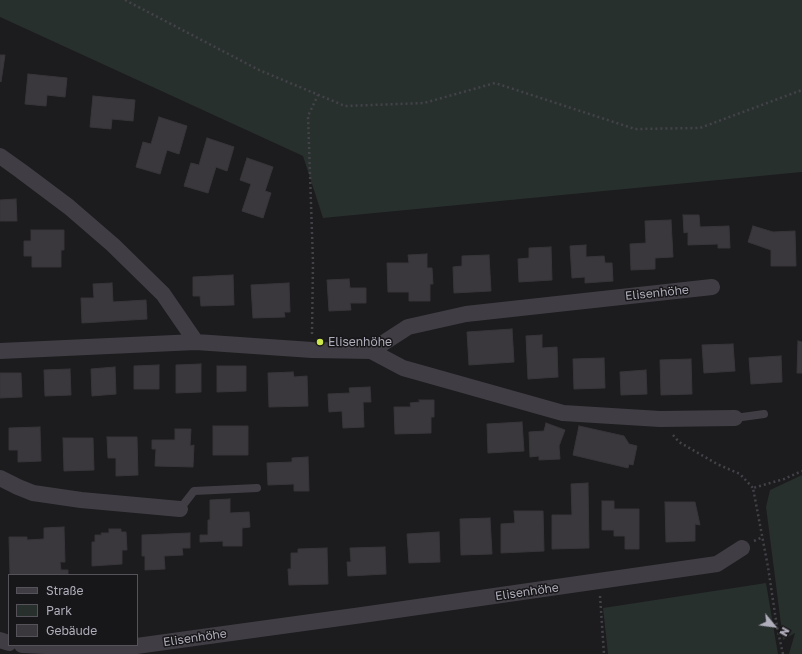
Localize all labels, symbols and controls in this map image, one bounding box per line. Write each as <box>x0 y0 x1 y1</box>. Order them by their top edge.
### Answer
street label: Elisenhöhe <box>624 282 690 304</box>
place label: Elisenhöhe <box>328 335 392 349</box>
marker: Elisenhöhe <box>315 337 325 347</box>
legend <box>8 574 138 646</box>
street label: Elisenhöhe <box>494 580 560 604</box>
text: Straße <box>46 583 84 598</box>
text: Park <box>46 603 72 618</box>
north arrow <box>754 606 794 646</box>
text: Gebäude <box>46 623 97 638</box>
text: N <box>777 625 793 639</box>
street label: Elisenhöhe <box>162 626 228 650</box>

